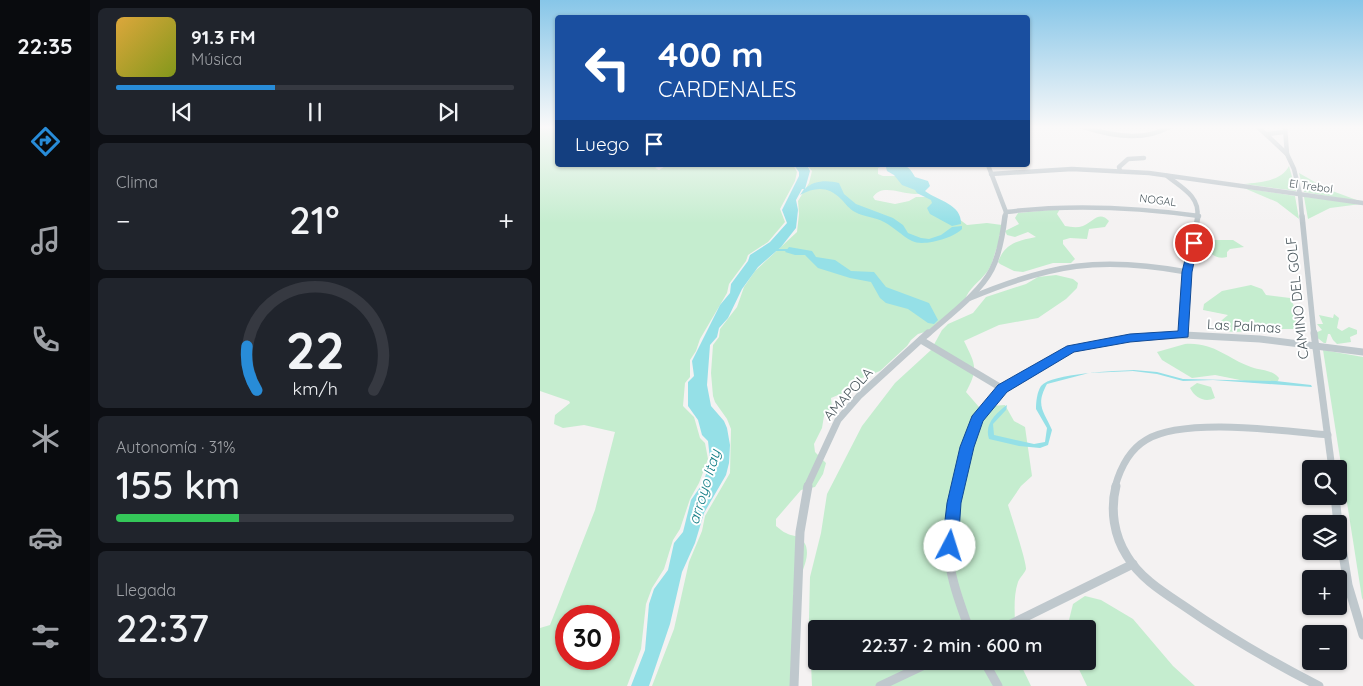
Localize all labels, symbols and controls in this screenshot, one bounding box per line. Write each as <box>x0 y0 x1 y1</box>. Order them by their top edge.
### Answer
text: 91.3 FM <box>191 25 256 49</box>
text: 22:35 <box>17 32 73 60</box>
text: 400 m <box>658 32 764 76</box>
icon: left <box>575 35 640 100</box>
text: Música <box>191 49 242 69</box>
text: CARDENALES <box>658 75 796 103</box>
icon: previous <box>168 98 196 126</box>
icon: pause <box>301 98 329 126</box>
icon: next <box>434 98 462 126</box>
icon: directions <box>28 124 63 159</box>
icon: arrive <box>640 130 668 158</box>
text: Luego <box>575 132 630 156</box>
text: Clima <box>116 172 158 192</box>
street label: El Trebol <box>1288 176 1334 196</box>
street label: NOGAL <box>1139 191 1177 209</box>
text: 21° <box>289 196 339 244</box>
text: − <box>116 203 131 238</box>
text: + <box>498 203 514 238</box>
pin <box>1173 222 1215 264</box>
icon: music <box>28 223 63 258</box>
icon: arrive <box>1180 229 1208 257</box>
street label: CAMINO DEL GOLF <box>1282 236 1312 360</box>
street label: Las Palmas <box>1207 315 1281 337</box>
text: 22 <box>285 317 345 382</box>
icon: phone <box>28 322 63 357</box>
street label: AMAPOLA <box>819 364 877 424</box>
text: km/h <box>292 377 338 399</box>
icon: climate <box>28 421 63 456</box>
text: Autonomía · 31% <box>116 437 236 457</box>
water label: arroyo Itay <box>684 446 725 527</box>
map controls <box>1302 460 1347 670</box>
button: search <box>1302 460 1347 505</box>
text: 155 km <box>116 461 240 509</box>
button: layers <box>1302 515 1347 560</box>
position arrow <box>923 519 975 571</box>
icon: car <box>28 520 63 555</box>
button: + <box>1302 570 1347 615</box>
text: Llegada <box>116 580 176 600</box>
text: 22:37 <box>116 604 209 652</box>
speed limit sign: 30 <box>555 605 620 670</box>
icon: filters <box>28 619 63 654</box>
button: − <box>1302 625 1347 670</box>
text: 22:37 · 2 min · 600 m <box>862 633 1042 657</box>

